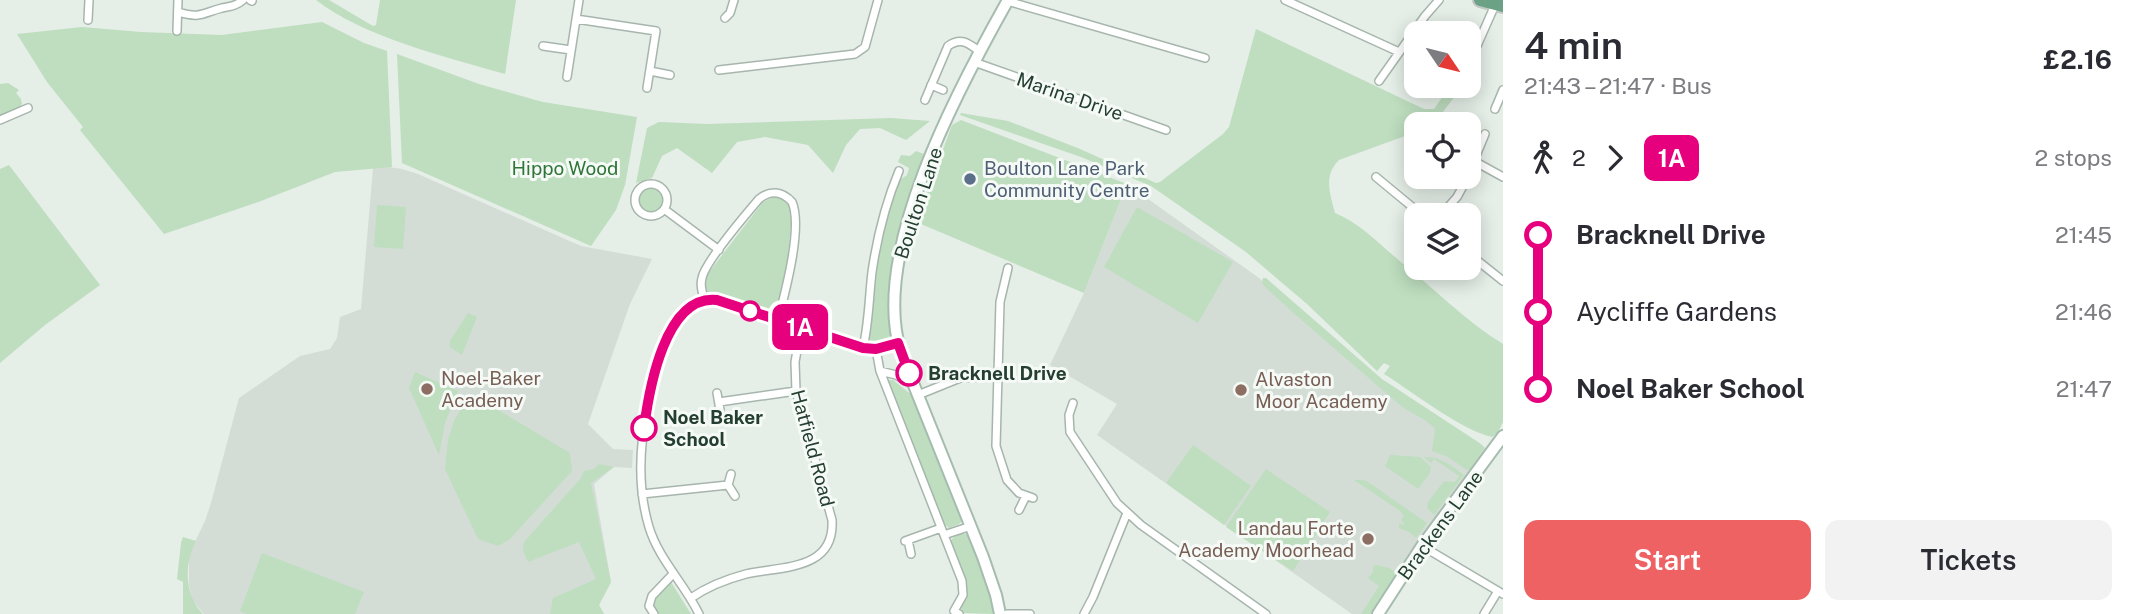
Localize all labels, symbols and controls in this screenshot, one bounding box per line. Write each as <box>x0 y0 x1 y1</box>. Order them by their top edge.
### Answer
north arrow <box>1404 21 1480 98</box>
map controls <box>1404 21 1481 280</box>
text: 4 min <box>1524 23 1623 68</box>
text: £2.16 <box>2043 44 2112 75</box>
street label: Marina Drive <box>1014 68 1126 124</box>
text: 21:43 – 21:47 · Bus <box>1524 72 1712 99</box>
button: locate <box>1404 112 1481 189</box>
icon: walk <box>1524 139 1562 177</box>
icon: forward <box>1596 139 1634 177</box>
street label: Boulton Lane <box>890 144 946 262</box>
text: 2 <box>1572 144 1586 171</box>
text: 1A <box>1658 144 1685 172</box>
text: 2 stops <box>2034 144 2112 171</box>
park label: Hippo Wood <box>512 157 618 179</box>
place label: Boulton Lane Park Community Centre <box>984 157 1149 201</box>
marker: Boulton Lane Park Community Centre <box>962 171 978 187</box>
button: layers <box>1404 203 1481 280</box>
text: Bracknell Drive <box>1576 219 1766 250</box>
text: 21:45 <box>2055 221 2112 248</box>
text: Aycliffe Gardens <box>1576 296 1777 327</box>
text: 21:46 <box>2055 298 2112 325</box>
unlabelled marker <box>740 301 760 321</box>
line badge: 1A <box>768 304 832 350</box>
text: 1A <box>786 313 814 341</box>
marker: Bracknell Drive <box>896 360 922 386</box>
place label: Bracknell Drive <box>928 362 1067 384</box>
place label: Noel-Baker Academy <box>441 367 541 411</box>
place label: Alvaston Moor Academy <box>1255 368 1388 412</box>
text: Noel Baker School <box>1576 373 1805 404</box>
text: 21:47 <box>2056 375 2112 402</box>
marker: Noel-Baker Academy <box>419 381 435 397</box>
marker: Alvaston Moor Academy <box>1233 382 1249 398</box>
street label: Hatfield Road <box>787 387 839 509</box>
place label: Noel Baker School <box>663 406 763 450</box>
marker: Noel Baker School <box>631 415 657 441</box>
street label: Brackens Lane <box>1393 466 1487 584</box>
place label: Landau Forte Academy Moorhead <box>1178 517 1354 561</box>
button: Start <box>1524 520 1811 600</box>
button: Tickets <box>1825 520 2112 600</box>
marker: Landau Forte Academy Moorhead <box>1360 531 1376 547</box>

